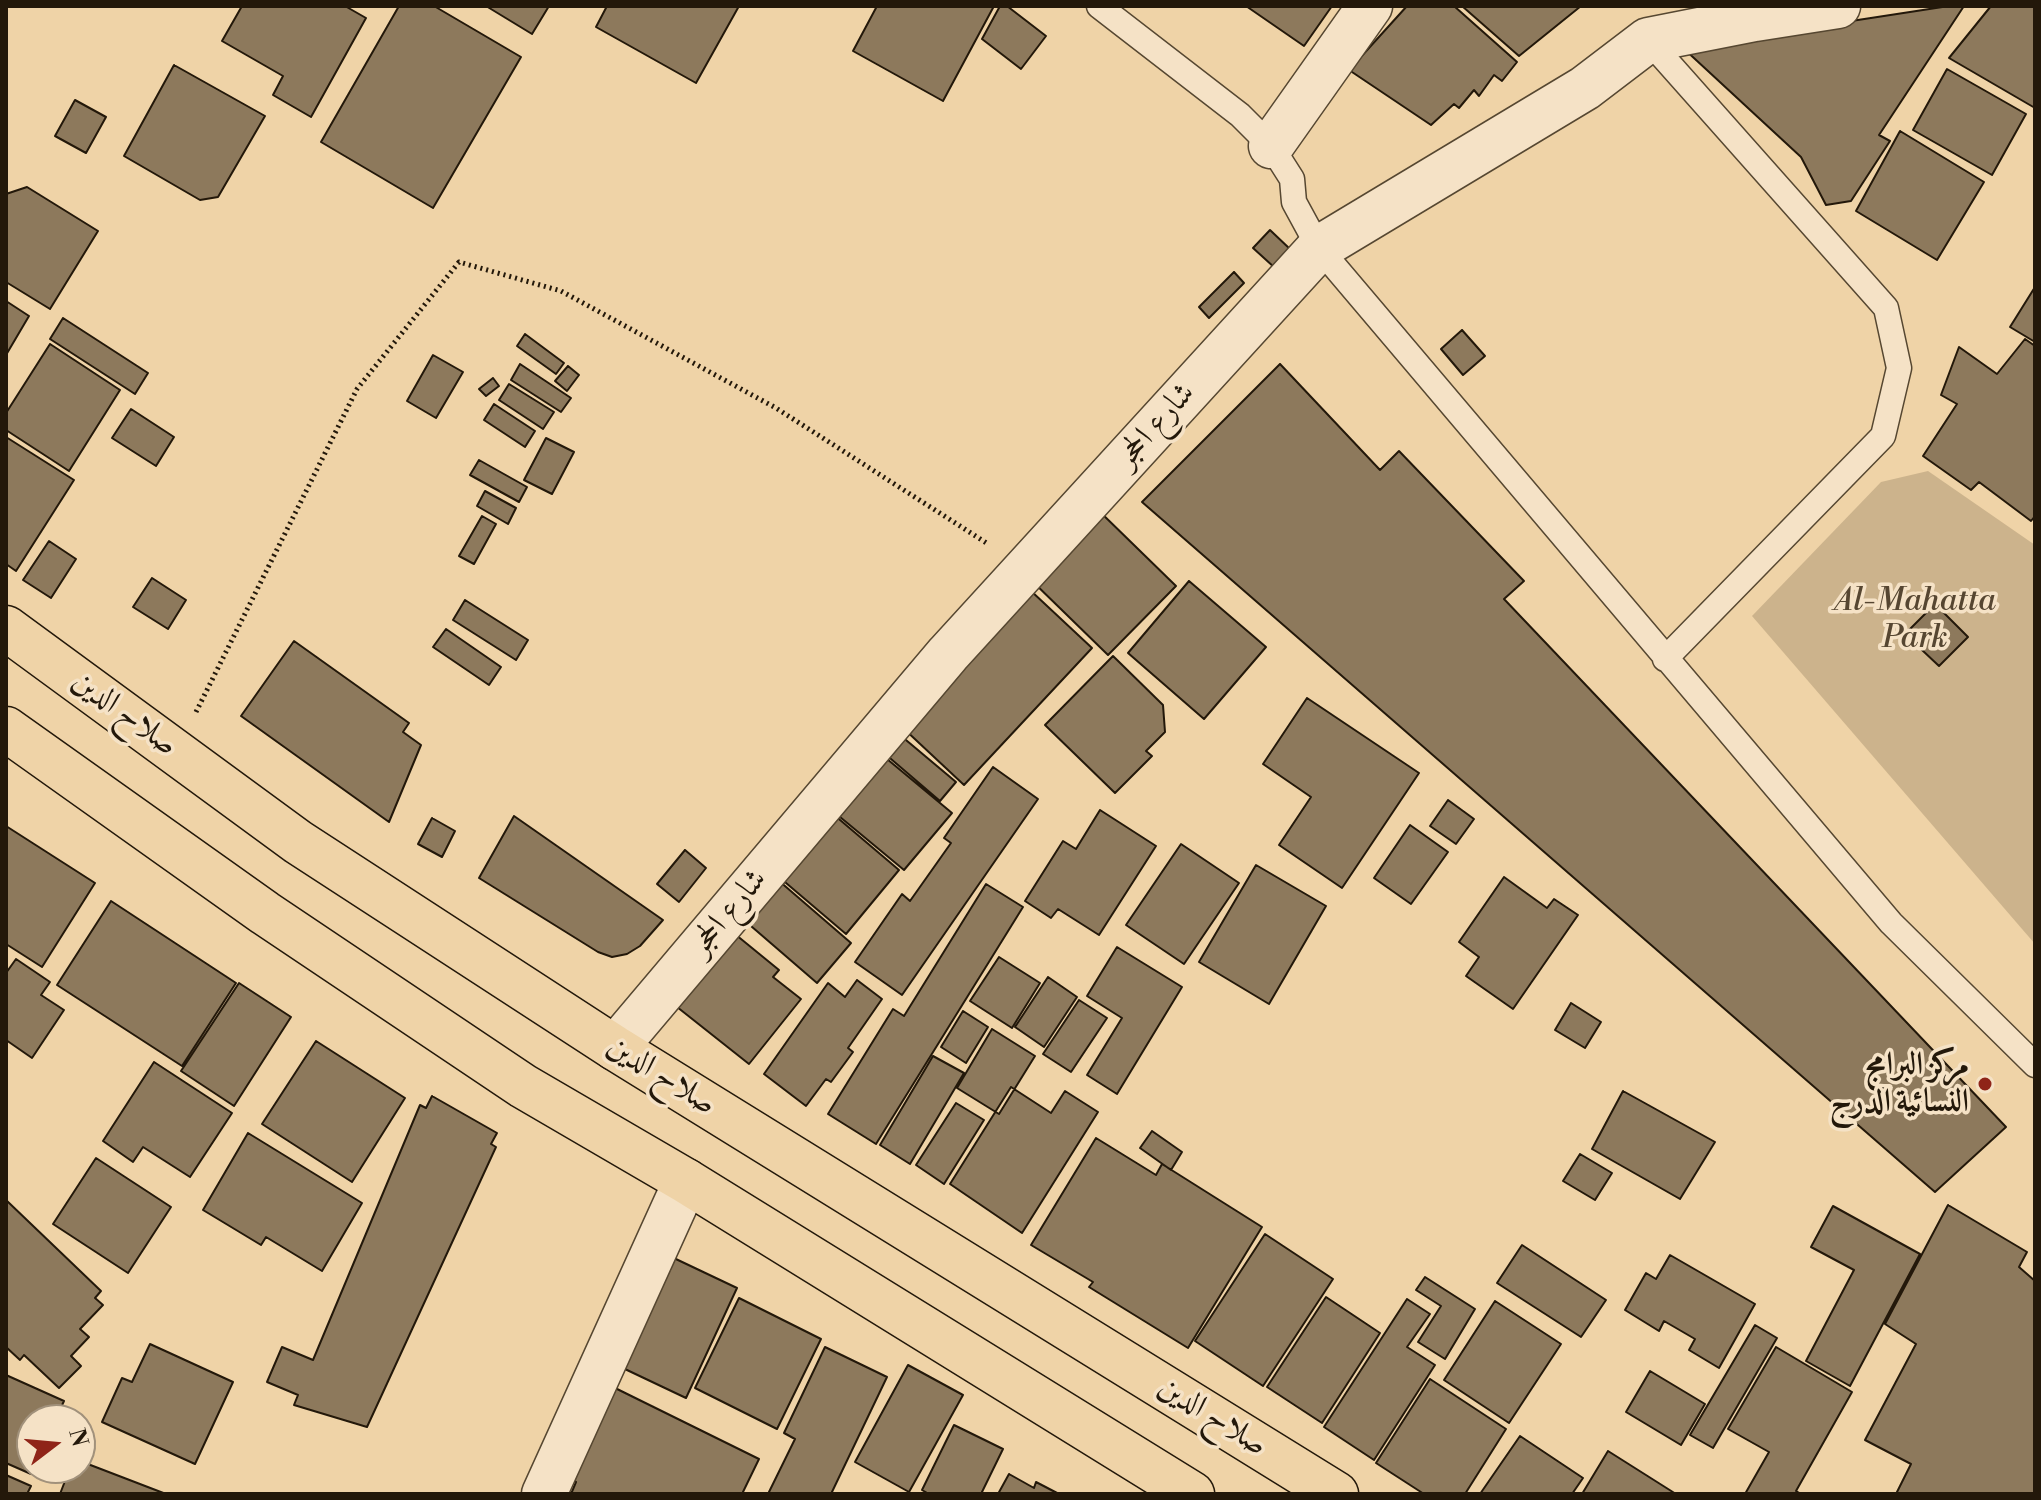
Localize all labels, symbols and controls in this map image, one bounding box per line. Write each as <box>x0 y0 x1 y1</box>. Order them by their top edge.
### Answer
street label: شارع الحجر <box>1108 375 1204 477</box>
park label: Al-Mahatta Park <box>1834 583 1996 658</box>
street label: صلاح الدين <box>63 663 185 765</box>
street label: شارع الحجر <box>682 862 776 964</box>
street label: صلاح الدين <box>599 1027 723 1125</box>
place label: مركز البرامج النسائية الدرج <box>1830 1047 1969 1122</box>
marker: مركز البرامج النسائية الدرج <box>1976 1075 1994 1093</box>
street label: صلاح الدين <box>1150 1368 1274 1466</box>
north arrow <box>16 1404 96 1484</box>
text: N <box>62 1426 93 1450</box>

